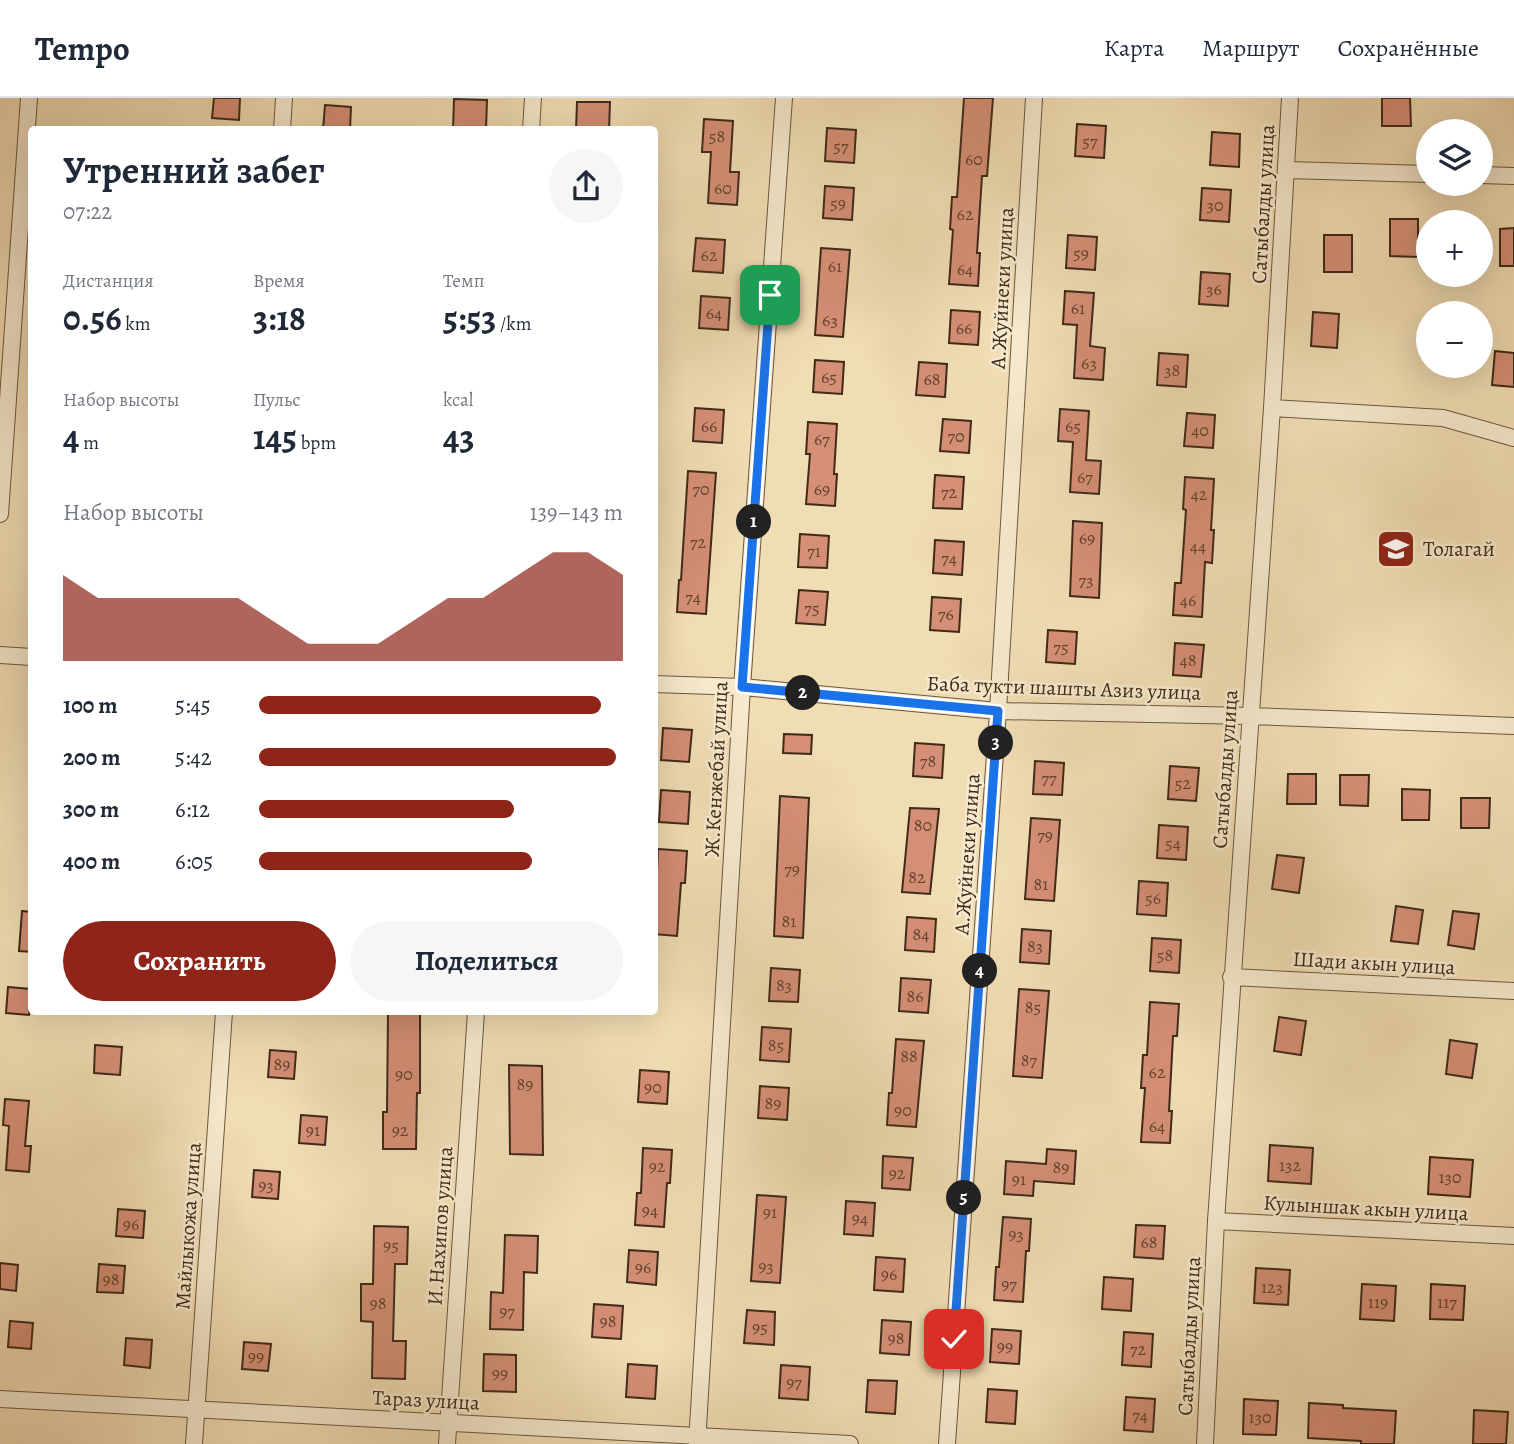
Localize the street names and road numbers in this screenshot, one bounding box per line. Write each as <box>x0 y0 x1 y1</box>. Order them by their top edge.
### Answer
street label: Сатыбалды улица <box>1245 123 1281 284</box>
street label: А.Жуйнеки улица <box>984 206 1020 371</box>
street label: Баба тукти шашты Азиз улица <box>926 669 1202 707</box>
street label: Ж.Кенжебай улица <box>697 680 735 858</box>
street label: Сатыбалды улица <box>1205 688 1245 849</box>
street label: А.Жуйнеки улица <box>947 772 987 937</box>
street label: Шади акын улица <box>1292 945 1456 981</box>
street label: Майлыкожа улица <box>168 1141 208 1311</box>
street label: И.Нахипов улица <box>420 1145 460 1307</box>
street label: Кулыншак акын улица <box>1263 1189 1470 1227</box>
street label: Сатыбалды улица <box>1171 1255 1207 1416</box>
street label: Тараз улица <box>372 1383 481 1417</box>

